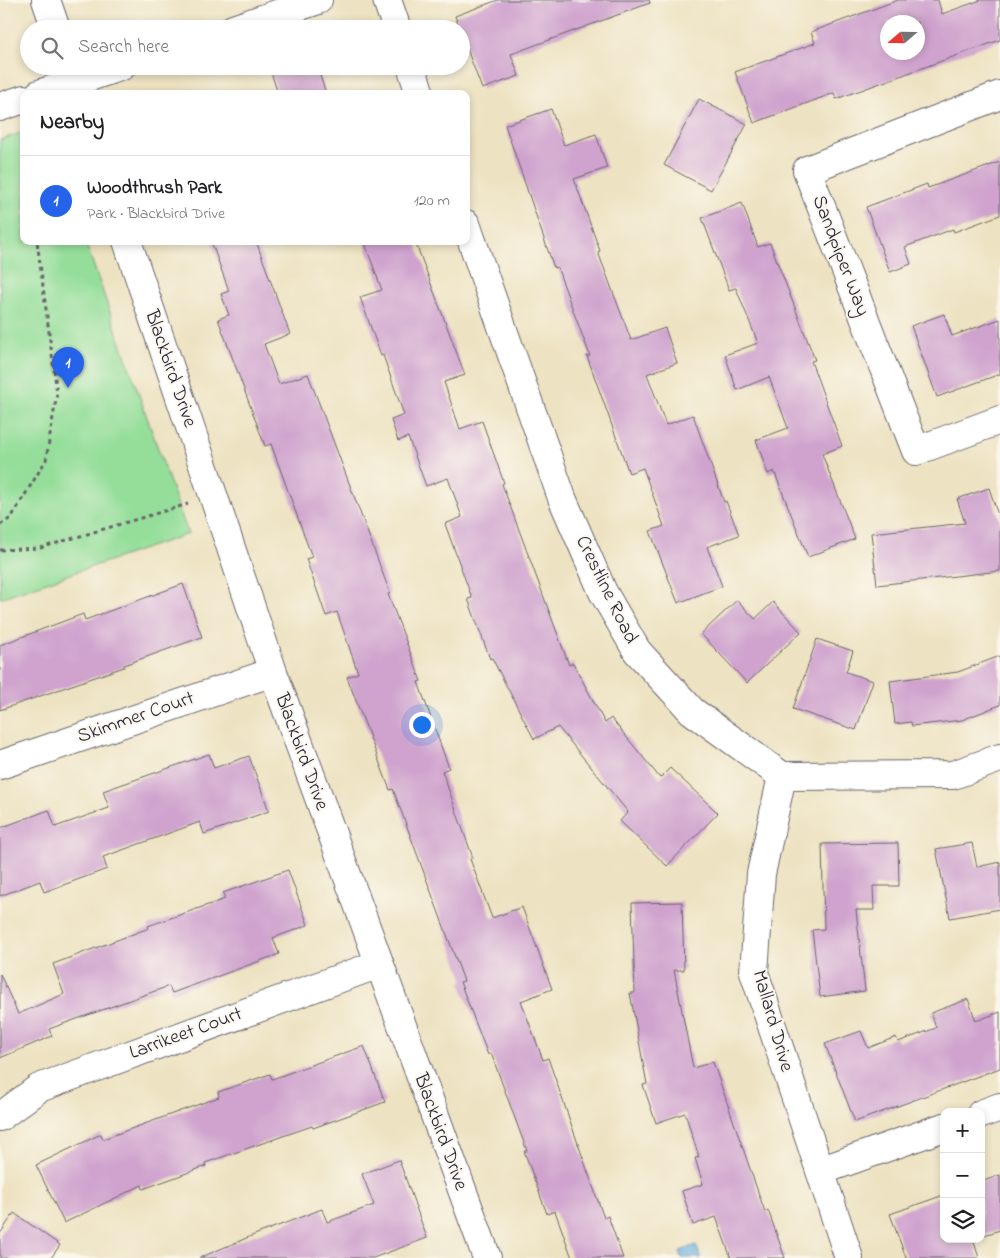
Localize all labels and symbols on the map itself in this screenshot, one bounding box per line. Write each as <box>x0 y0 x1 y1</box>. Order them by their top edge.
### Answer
north arrow <box>880 15 925 60</box>
street label: Sandpiper Way <box>804 191 876 321</box>
street label: Blackbird Drive <box>136 305 204 432</box>
pin: 1 <box>52 347 84 388</box>
street label: Crestline Road <box>567 531 645 649</box>
street label: Skimmer Court <box>74 684 199 752</box>
street label: Blackbird Drive <box>266 689 336 815</box>
your location <box>409 712 435 738</box>
street label: Mallard Drive <box>744 967 800 1075</box>
street label: Larrikeet Court <box>125 1000 247 1068</box>
street label: Blackbird Drive <box>405 1069 475 1195</box>

